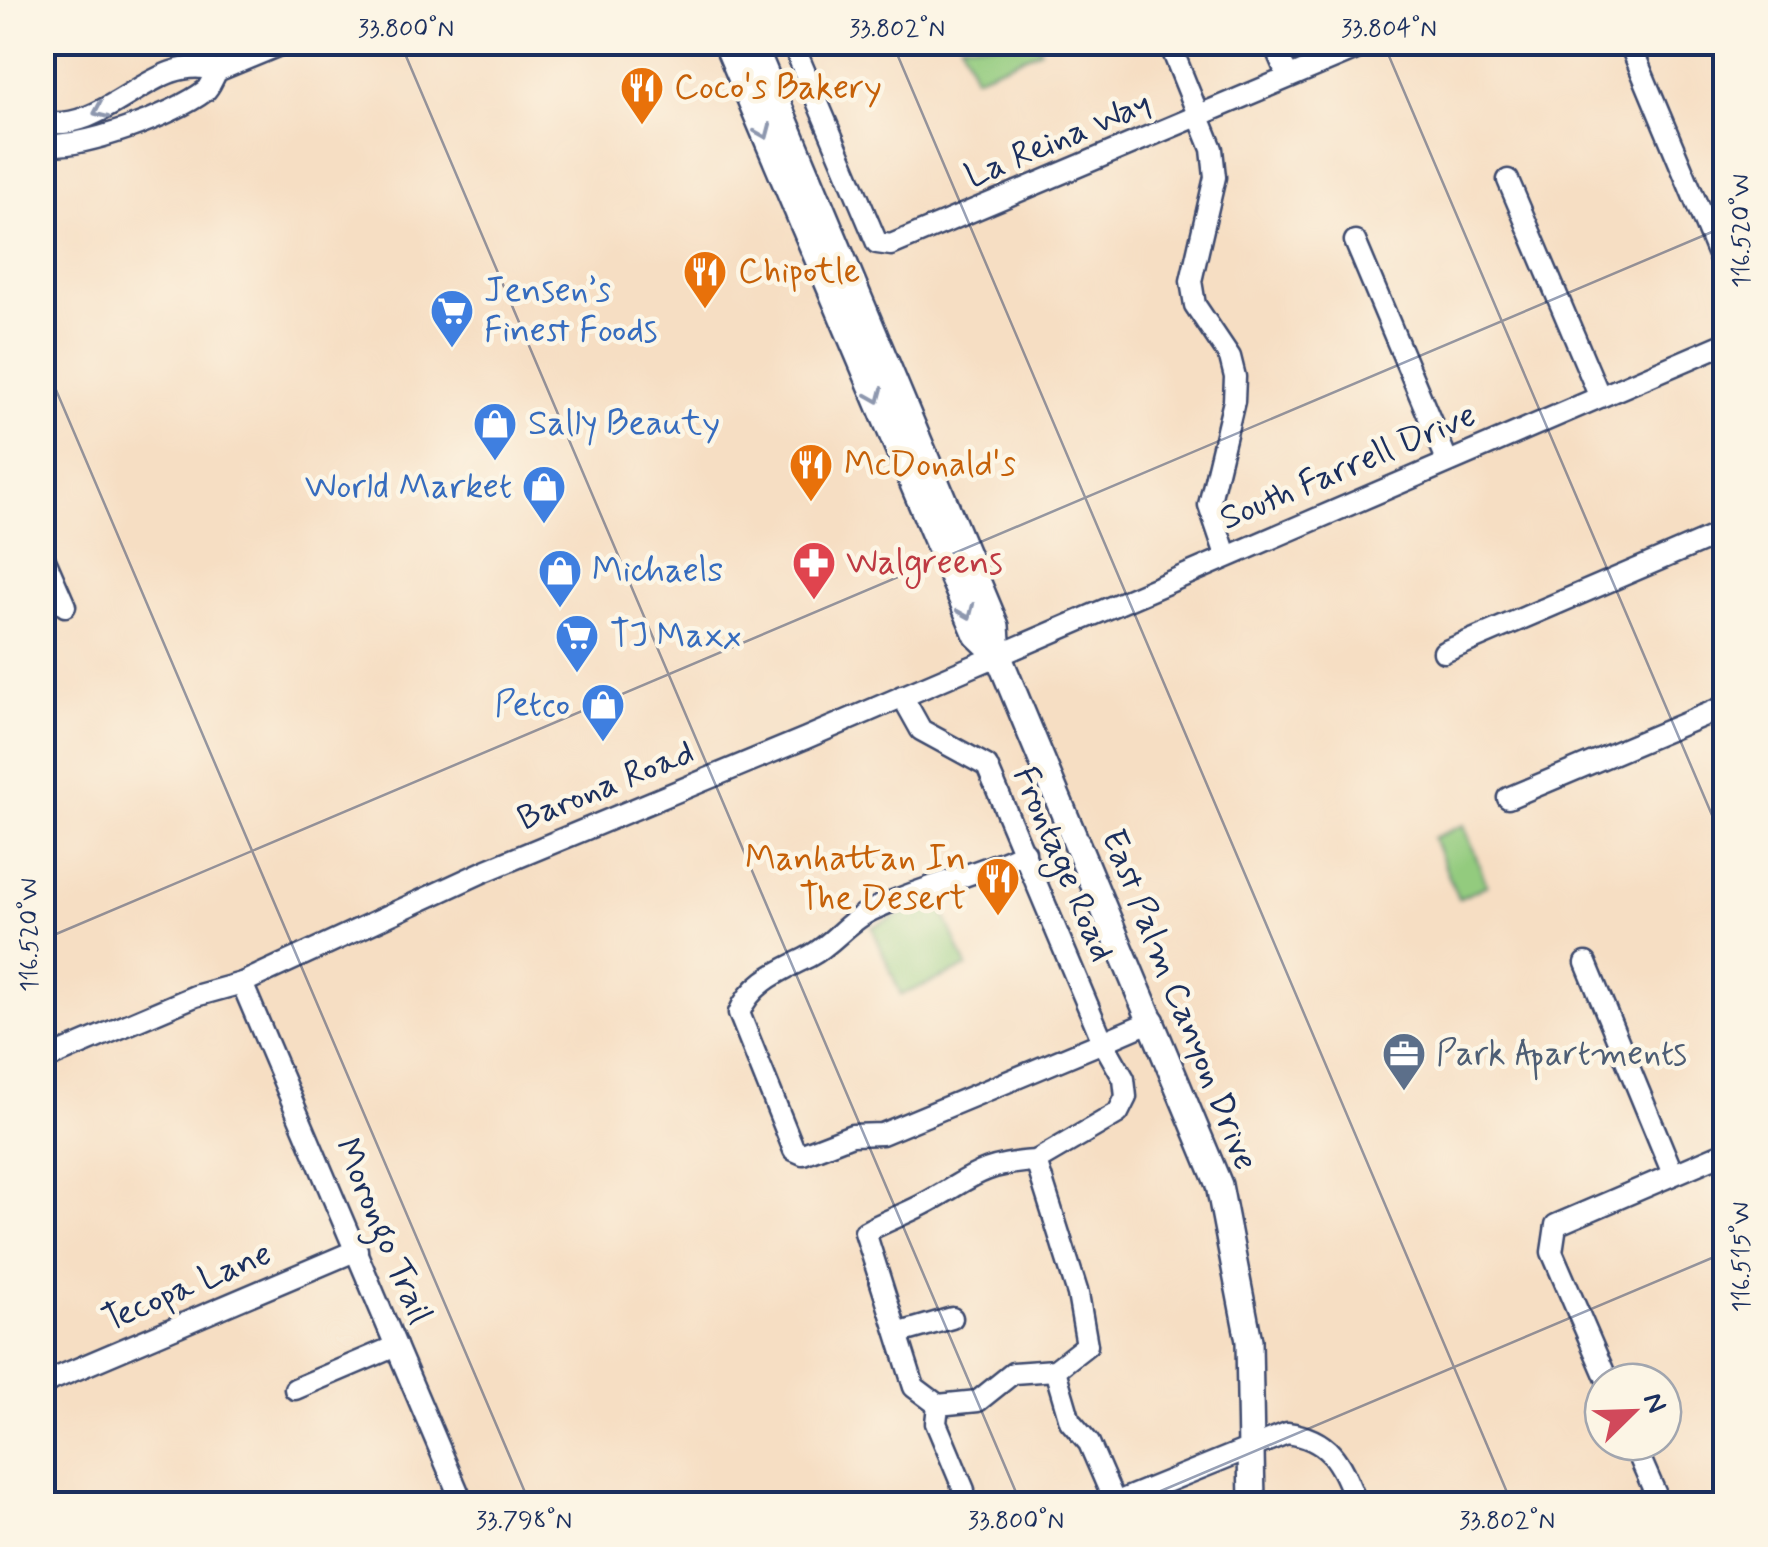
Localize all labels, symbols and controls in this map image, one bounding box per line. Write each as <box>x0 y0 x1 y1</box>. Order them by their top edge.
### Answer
text: 33.800°N <box>358 13 454 46</box>
text: 33.802°N <box>849 13 945 46</box>
text: 33.804°N <box>1341 13 1437 46</box>
restaurant icon: Coco's Bakery <box>619 65 665 126</box>
place label: Coco's Bakery <box>674 65 882 111</box>
street label: La Reina Way <box>958 80 1158 200</box>
one-way arrow <box>92 99 110 119</box>
one-way arrow <box>752 122 772 140</box>
text: 116.520°W <box>1726 174 1759 288</box>
restaurant icon: Chipotle <box>682 249 728 310</box>
place label: Chipotle <box>738 249 860 295</box>
place label: Jensen’s Finest Foods <box>484 268 658 354</box>
supermarket icon: Jensen’s Finest Foods <box>429 288 475 349</box>
one-way arrow <box>864 386 884 404</box>
street label: South Farrell Drive <box>1213 392 1483 542</box>
shop icon: Sally Beauty <box>472 401 518 462</box>
place label: Sally Beauty <box>528 401 720 447</box>
restaurant icon: McDonald's <box>788 442 834 503</box>
place label: McDonald's <box>844 442 1016 488</box>
place label: World Market <box>305 464 512 510</box>
shop icon: World Market <box>521 464 567 525</box>
pharmacy icon: Walgreens <box>791 540 837 601</box>
place label: Walgreens <box>846 540 1003 589</box>
shop icon: Michaels <box>537 548 583 609</box>
place label: Michaels <box>592 548 723 594</box>
one-way arrow <box>955 601 975 619</box>
supermarket icon: TJ Maxx <box>554 613 600 674</box>
place label: TJ Maxx <box>610 613 742 659</box>
place label: Petco <box>495 682 570 728</box>
shop icon: Petco <box>580 682 626 743</box>
street label: Barona Road <box>511 730 701 842</box>
street label: Frontage Road <box>999 760 1125 970</box>
street label: East Palm Canyon Drive <box>1090 823 1268 1177</box>
place label: Manhattan In The Desert <box>745 836 966 922</box>
restaurant icon: Manhattan In The Desert <box>975 856 1021 917</box>
text: 116.520°W <box>14 878 47 992</box>
office icon: Park Apartments <box>1381 1031 1427 1092</box>
place label: Park Apartments <box>1436 1031 1687 1081</box>
street label: Morongo Trail <box>320 1131 443 1332</box>
text: 116.515°W <box>1726 1202 1759 1312</box>
street label: Tecopa Lane <box>95 1231 279 1343</box>
north arrow <box>1583 1362 1683 1462</box>
text: N <box>1633 1387 1674 1419</box>
text: 33.798°N <box>476 1505 572 1538</box>
text: 33.800°N <box>968 1505 1064 1538</box>
text: 33.802°N <box>1459 1505 1555 1538</box>

